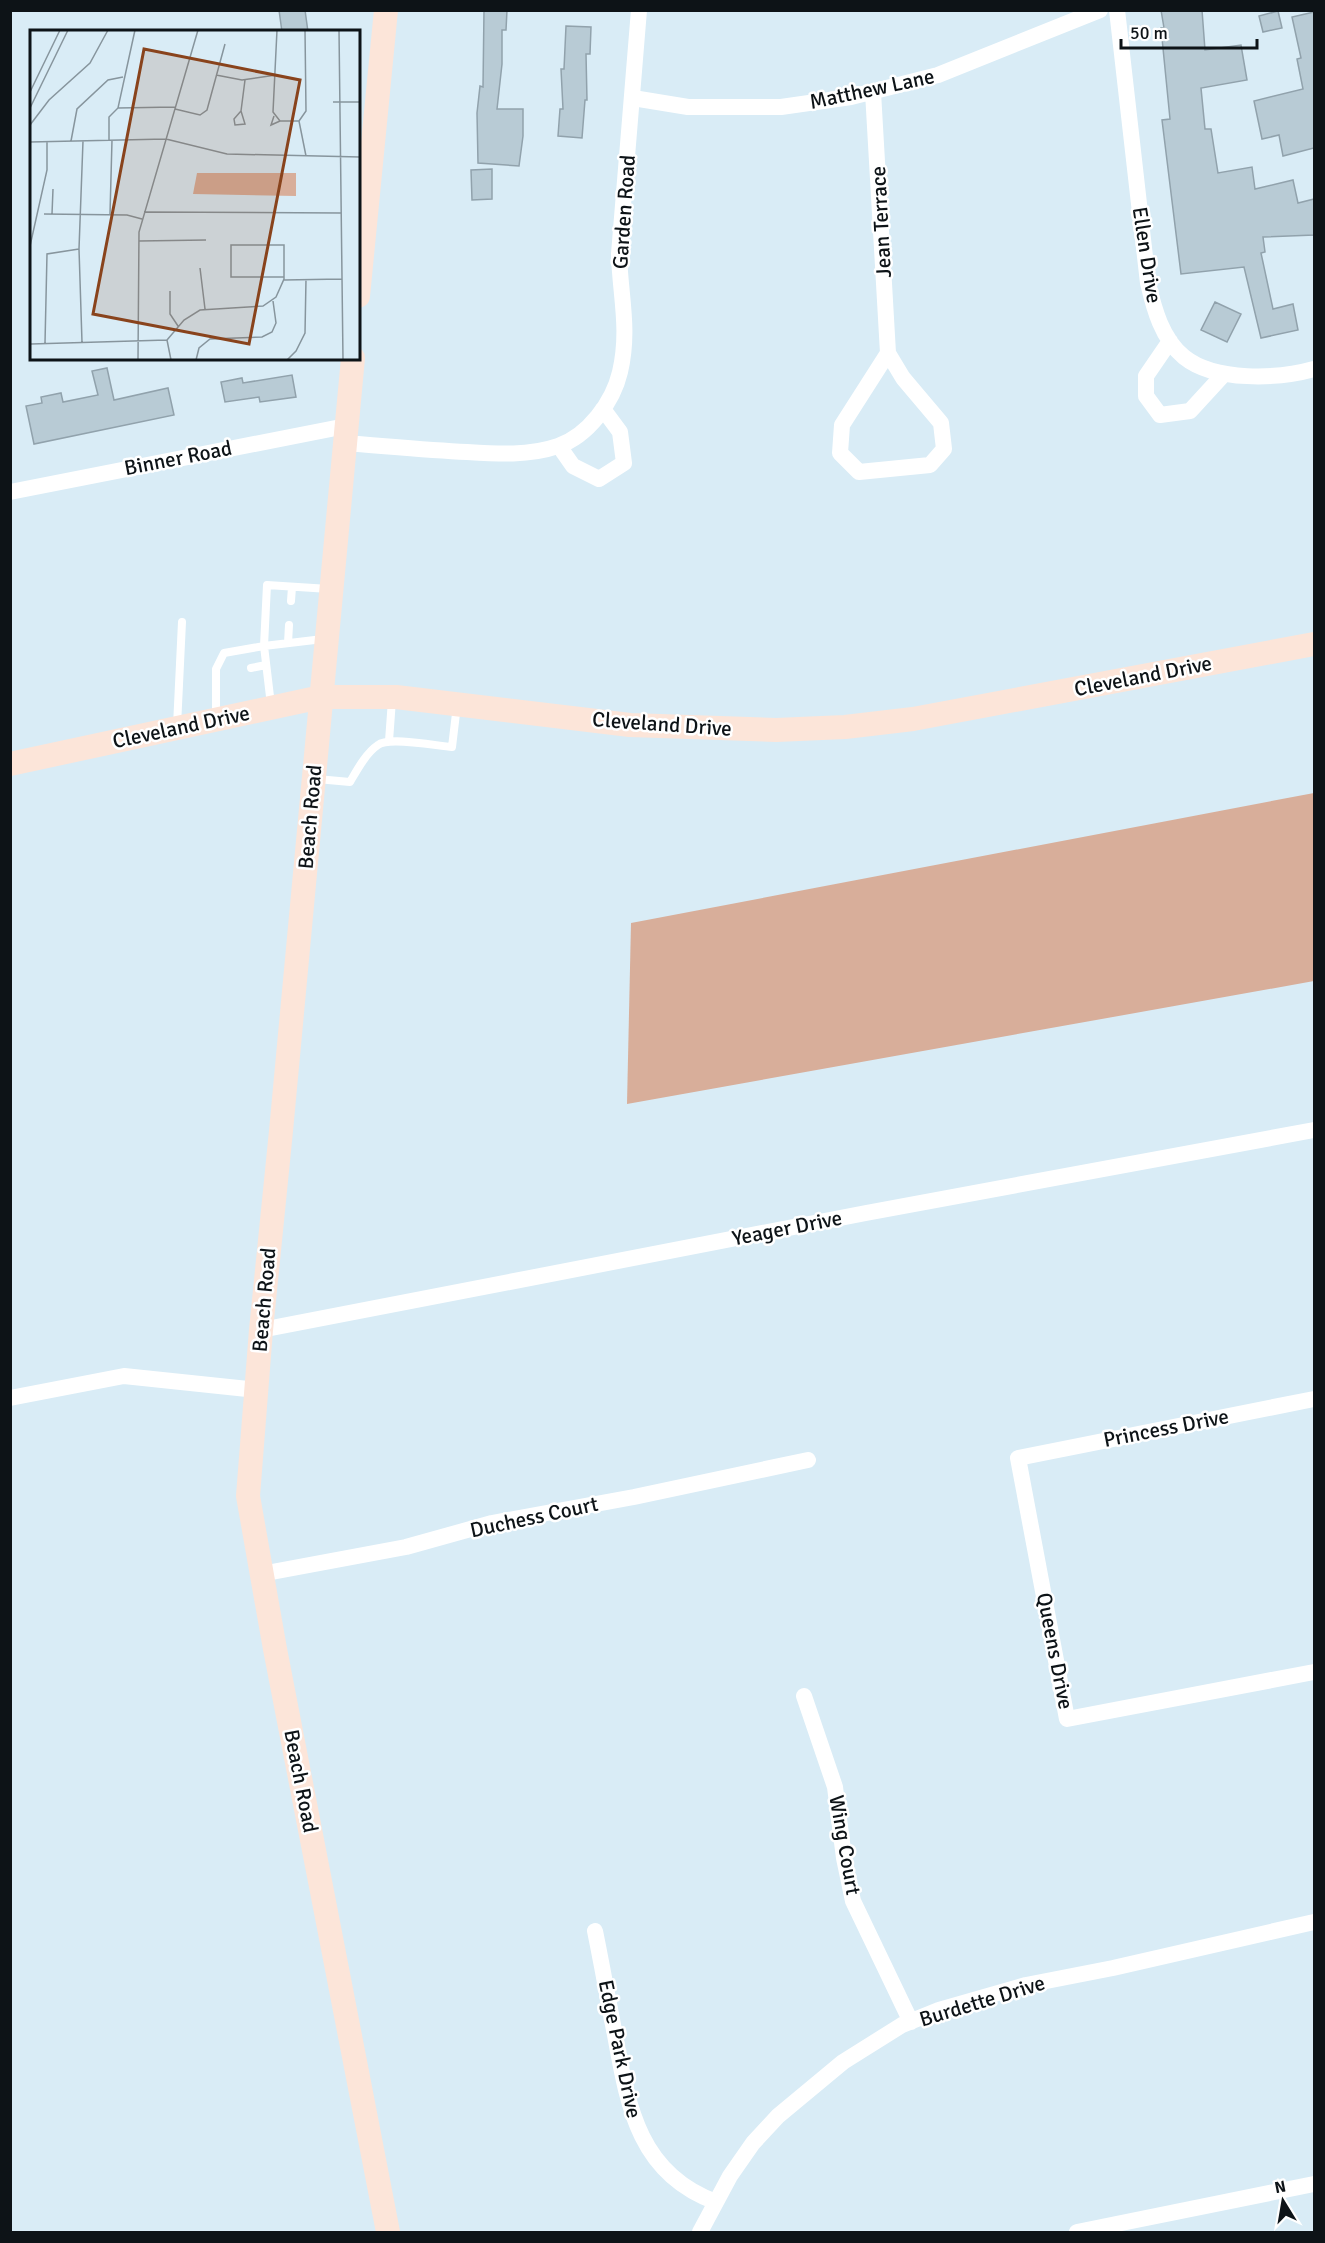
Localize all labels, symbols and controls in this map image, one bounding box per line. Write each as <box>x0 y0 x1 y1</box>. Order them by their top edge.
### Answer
scale bar <box>1121 12 1258 50</box>
text: 50 m <box>1130 22 1168 44</box>
inset map <box>30 30 360 360</box>
street label: Matthew Lane <box>807 63 937 115</box>
street label: Garden Road <box>607 154 641 270</box>
street label: Jean Terrace <box>865 165 897 279</box>
street label: Ellen Drive <box>1127 205 1167 305</box>
street label: Binner Road <box>122 435 234 481</box>
street label: Cleveland Drive <box>1072 650 1214 702</box>
street label: Cleveland Drive <box>110 700 252 754</box>
street label: Cleveland Drive <box>591 706 733 742</box>
street label: Beach Road <box>292 764 328 870</box>
street label: Yeager Drive <box>730 1205 844 1251</box>
street label: Beach Road <box>246 1247 282 1353</box>
street label: Princess Drive <box>1101 1403 1231 1453</box>
street label: Duchess Court <box>468 1491 600 1543</box>
street label: Queens Drive <box>1031 1590 1079 1712</box>
street label: Beach Road <box>278 1727 324 1835</box>
street label: Wing Court <box>823 1793 867 1897</box>
street label: Burdette Drive <box>916 1970 1048 2032</box>
street label: Edge Park Drive <box>593 1977 647 2121</box>
north arrow <box>1253 2171 1313 2231</box>
text: N <box>1273 2176 1288 2198</box>

